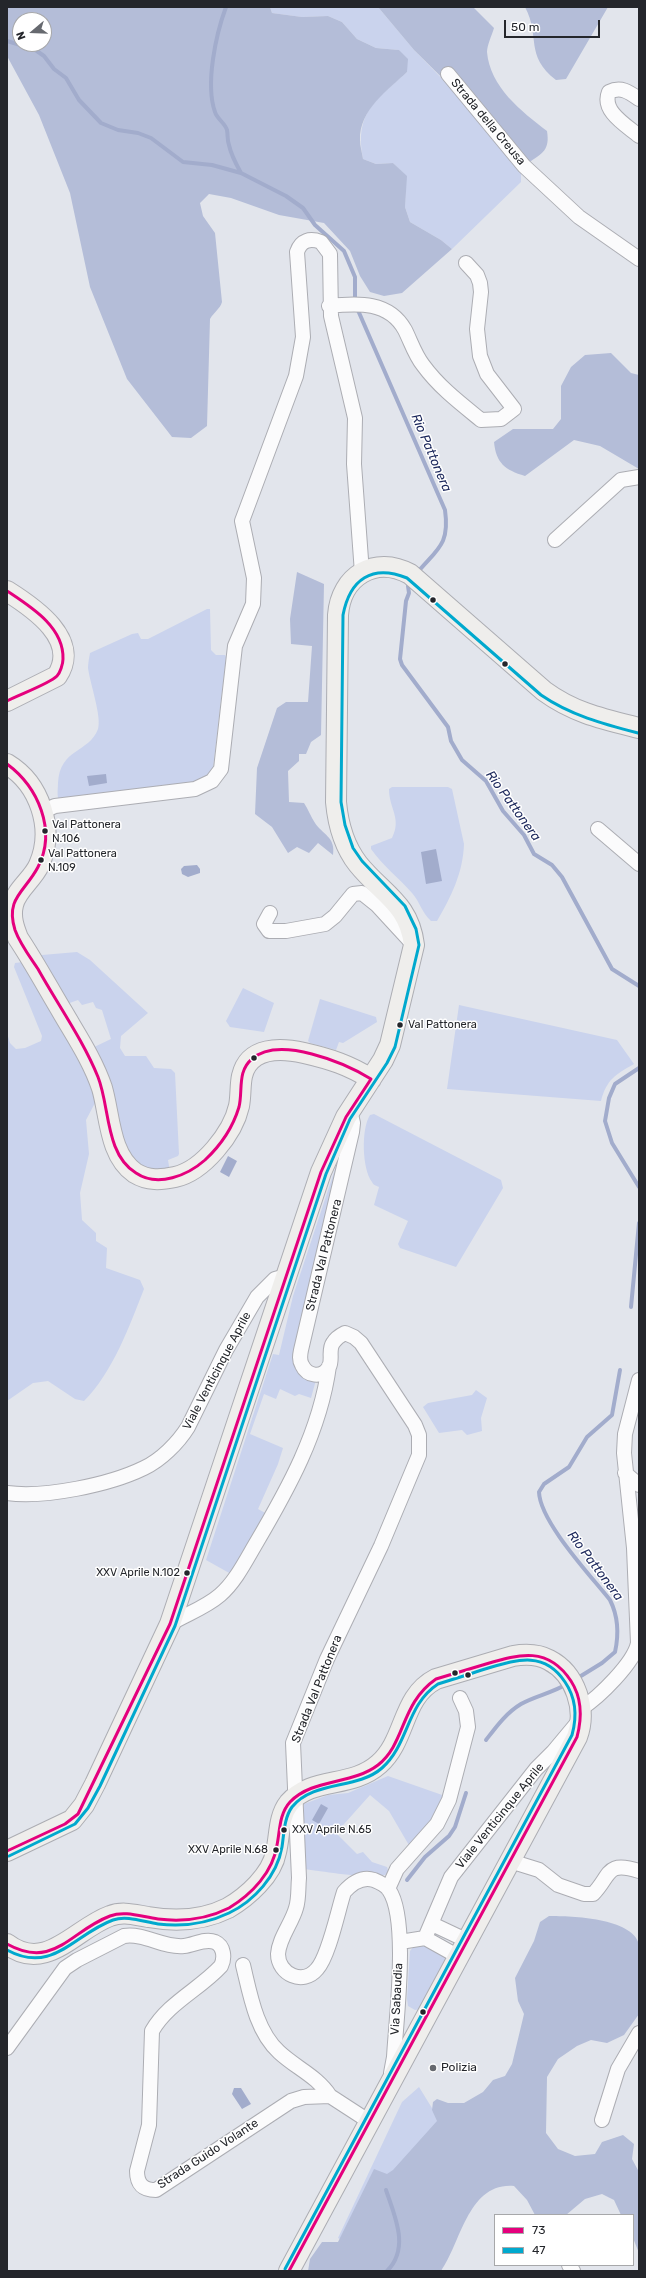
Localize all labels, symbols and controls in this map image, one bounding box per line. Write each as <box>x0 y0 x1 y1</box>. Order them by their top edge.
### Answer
north arrow <box>12 12 52 52</box>
scale bar <box>506 12 602 38</box>
text: 50 m <box>511 20 539 34</box>
text: N <box>14 30 29 42</box>
street label: Strada della Creusa <box>448 76 528 168</box>
water label: Rio Pattonera <box>408 412 454 494</box>
unlabelled marker <box>428 595 438 605</box>
unlabelled marker <box>500 659 510 669</box>
water label: Rio Pattonera <box>482 768 544 844</box>
place label: Val Pattonera N.106 <box>52 818 121 844</box>
marker: Val Pattonera N.106 <box>40 826 50 836</box>
place label: Val Pattonera N.109 <box>48 847 117 873</box>
marker: Val Pattonera N.109 <box>36 855 46 865</box>
place label: Val Pattonera <box>408 1018 477 1032</box>
marker: Val Pattonera <box>395 1020 405 1030</box>
unlabelled marker <box>249 1053 259 1063</box>
street label: Strada Val Pattonera <box>303 1197 345 1313</box>
street label: Viale Venticinque Aprile <box>180 1309 254 1433</box>
water label: Rio Pattonera <box>564 1528 626 1604</box>
place label: XXV Aprile N.102 <box>96 1566 180 1580</box>
marker: XXV Aprile N.102 <box>182 1568 192 1578</box>
street label: Strada Val Pattonera <box>289 1633 345 1745</box>
unlabelled marker <box>450 1668 460 1678</box>
unlabelled marker <box>463 1670 473 1680</box>
street label: Viale Venticinque Aprile <box>453 1760 547 1872</box>
place label: XXV Aprile N.65 <box>292 1823 372 1837</box>
marker: XXV Aprile N.65 <box>279 1825 289 1835</box>
place label: XXV Aprile N.68 <box>188 1843 268 1857</box>
marker: XXV Aprile N.68 <box>271 1845 281 1855</box>
street label: Via Sabaudia <box>388 1963 406 2035</box>
unlabelled marker <box>418 2007 428 2017</box>
place label: Polizia <box>441 2061 477 2075</box>
marker: Polizia <box>428 2063 438 2073</box>
street label: Strada Guido Volante <box>155 2116 261 2192</box>
legend <box>494 2214 634 2266</box>
text: 73 <box>532 2223 545 2237</box>
text: 47 <box>532 2243 545 2257</box>

